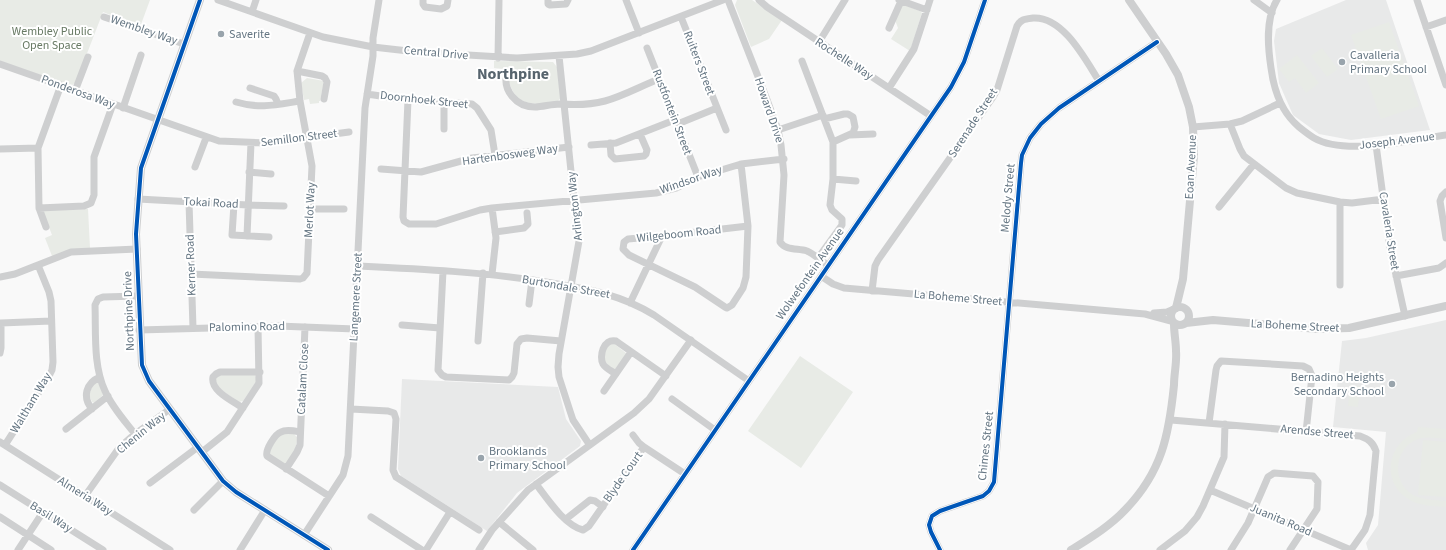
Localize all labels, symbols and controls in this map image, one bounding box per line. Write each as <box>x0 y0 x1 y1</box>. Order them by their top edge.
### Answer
street label: Wembley Way <box>108 11 180 50</box>
park label: Wembley Public Open Space <box>12 23 93 54</box>
place label: Saverite <box>229 26 270 43</box>
street label: Ruiters Street <box>679 28 719 98</box>
marker: Saverite <box>216 29 226 39</box>
street label: Rochelle Way <box>811 34 877 84</box>
street label: Central Drive <box>403 42 469 64</box>
place label: Cavalleria Primary School <box>1350 47 1427 78</box>
marker: Cavalleria Primary School <box>1337 57 1347 67</box>
district label: Northpine <box>477 63 549 85</box>
street label: Rustfontein Street <box>648 67 696 157</box>
street label: Ponderosa Way <box>39 71 117 113</box>
street label: Howard Drive <box>750 75 788 145</box>
street label: Serenade Street <box>944 85 1002 161</box>
street label: Doornhoek Street <box>379 87 469 113</box>
street label: Semillon Street <box>260 125 338 151</box>
street label: Joseph Avenue <box>1358 128 1436 154</box>
street label: Eoan Avenue <box>1181 134 1201 200</box>
street label: Hartenbosweg Way <box>461 140 559 170</box>
street label: Windsor Way <box>658 161 725 199</box>
street label: Melody Street <box>997 163 1019 233</box>
street label: Arlington Way <box>563 170 587 241</box>
street label: Merlot Way <box>300 181 320 238</box>
street label: Cavaleria Street <box>1374 191 1404 271</box>
street label: Tokai Road <box>183 193 239 213</box>
street label: Wilgeboom Road <box>636 221 722 247</box>
street label: Wolwefontein Avenue <box>772 225 848 323</box>
street label: Kerner Road <box>181 234 201 296</box>
street label: Langemere Street <box>345 252 367 342</box>
street label: Northpine Drive <box>119 271 139 351</box>
street label: Burtondale Street <box>521 271 611 303</box>
street label: La Boheme Street <box>913 286 1003 310</box>
street label: La Boheme Street <box>1250 315 1340 337</box>
street label: Palomino Road <box>209 318 285 336</box>
street label: Catalam Close <box>293 343 313 415</box>
street label: Waltham Way <box>6 369 56 437</box>
place label: Bernadino Heights Secondary School <box>1291 369 1384 400</box>
marker: Bernadino Heights Secondary School <box>1387 379 1397 389</box>
street label: Chenin Way <box>113 408 169 458</box>
street label: Chimes Street <box>974 410 998 482</box>
street label: Arendse Street <box>1280 420 1354 444</box>
place label: Brooklands Primary School <box>489 443 566 474</box>
street label: Blyde Court <box>599 448 647 506</box>
marker: Brooklands Primary School <box>476 453 486 463</box>
street label: Almeria Way <box>54 472 116 520</box>
street label: Basil Way <box>26 497 76 537</box>
street label: Juanita Road <box>1247 499 1315 541</box>

